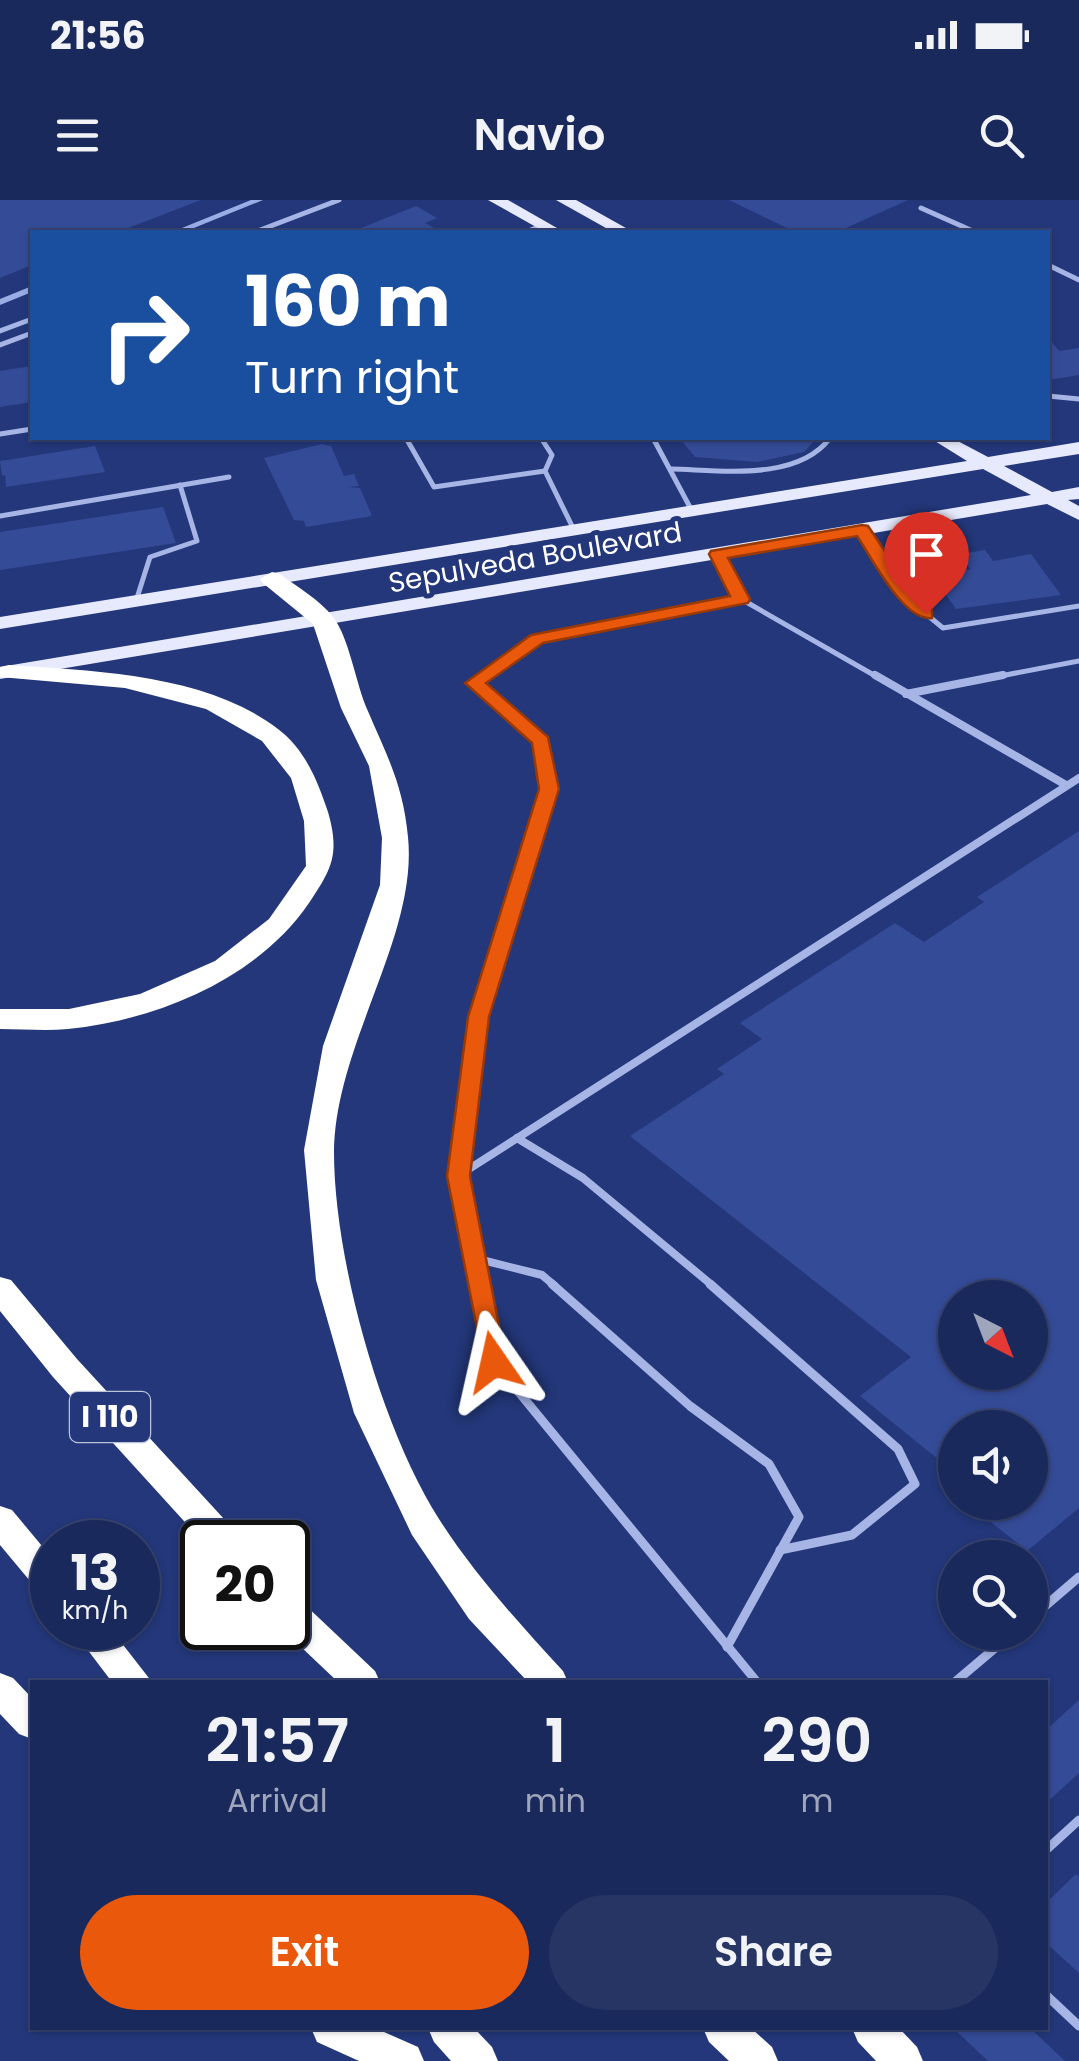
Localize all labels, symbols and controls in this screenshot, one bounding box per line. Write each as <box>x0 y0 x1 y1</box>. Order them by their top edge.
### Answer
text: 21:56 <box>50 9 146 62</box>
text: Navio <box>474 103 605 166</box>
icon: menu <box>50 108 105 163</box>
icon: search <box>974 108 1029 163</box>
text: 160 m <box>245 252 451 351</box>
icon: right <box>80 270 210 400</box>
text: Turn right <box>245 346 459 409</box>
street label: Sepulveda Boulevard <box>385 512 685 603</box>
pin <box>884 512 969 615</box>
icon: arrive <box>899 527 954 582</box>
north arrow <box>938 1280 1048 1390</box>
map controls <box>938 1280 1048 1650</box>
position arrow <box>442 1310 546 1414</box>
road number: I 110 <box>70 1392 150 1442</box>
button: sound <box>938 1410 1048 1520</box>
speed limit sign: 20 <box>180 1520 310 1650</box>
text: 13 <box>70 1537 120 1608</box>
button: search <box>938 1540 1048 1650</box>
text: km/h <box>62 1593 128 1628</box>
text: 21:57 <box>206 1699 349 1783</box>
text: 1 <box>544 1699 566 1783</box>
text: 290 <box>762 1699 872 1783</box>
text: Arrival <box>227 1778 328 1823</box>
text: min <box>525 1778 586 1823</box>
text: m <box>801 1778 833 1823</box>
button: Exit <box>80 1895 529 2010</box>
button: Share <box>549 1895 998 2010</box>

